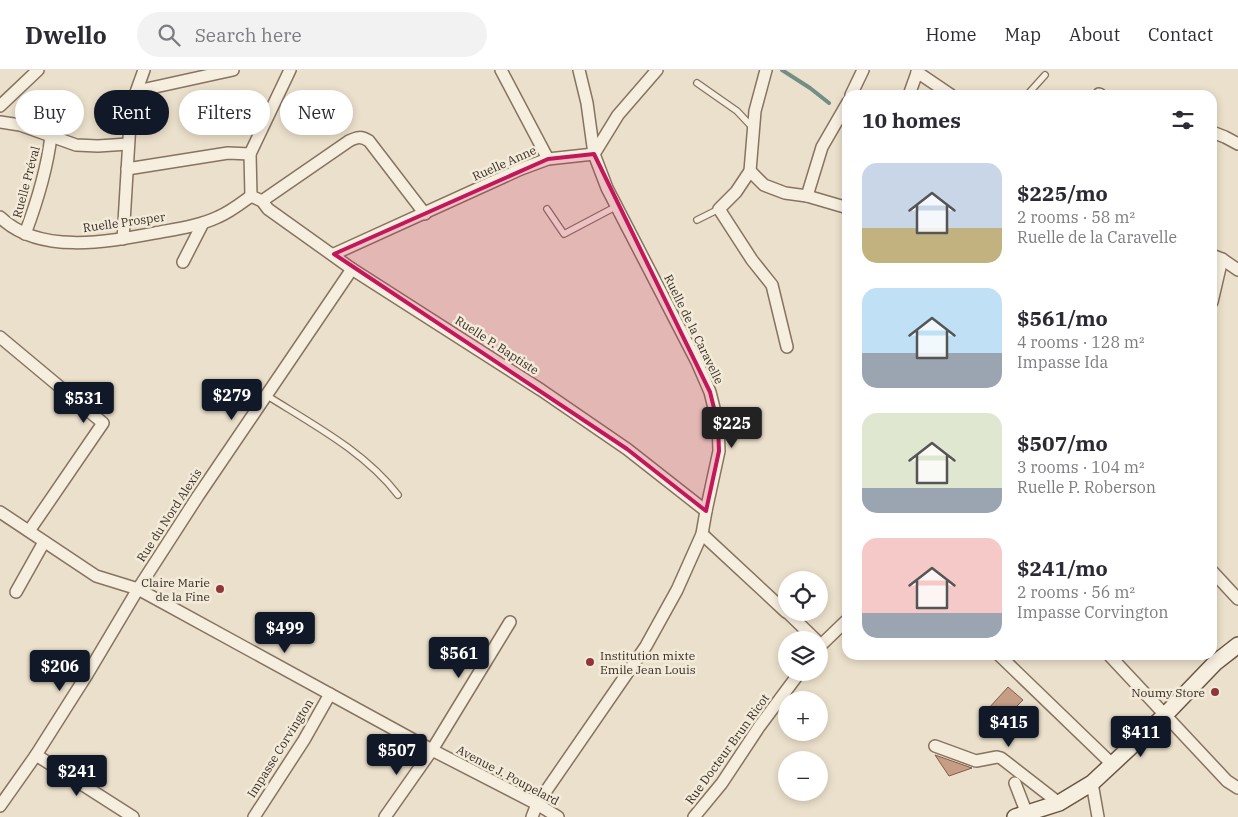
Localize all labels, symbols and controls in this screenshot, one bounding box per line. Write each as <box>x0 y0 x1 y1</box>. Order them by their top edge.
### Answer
search box <box>137 12 487 57</box>
text: Dwello <box>25 19 107 51</box>
icon: search <box>155 21 183 49</box>
text: Search here <box>195 23 302 47</box>
text: Home <box>925 23 977 46</box>
text: Map <box>1005 23 1041 46</box>
text: About <box>1069 23 1120 46</box>
text: Contact <box>1148 23 1213 46</box>
chip: Buy <box>15 90 84 135</box>
chip: Rent <box>94 90 169 135</box>
chip: Filters <box>179 90 270 135</box>
chip: New <box>280 90 353 135</box>
text: 10 homes <box>862 106 961 134</box>
icon: filters <box>1169 106 1197 134</box>
street label: Ruelle Anne <box>470 142 538 184</box>
street label: Ruelle Préval <box>9 144 43 220</box>
text: $225/mo <box>1017 179 1108 207</box>
icon: home <box>902 183 962 243</box>
text: 2 rooms · 58 m² <box>1017 207 1135 227</box>
street label: Ruelle Prosper <box>82 209 167 235</box>
text: Ruelle de la Caravelle <box>1017 227 1177 247</box>
street label: Ruelle de la Caravelle <box>661 272 727 386</box>
text: $561/mo <box>1017 304 1108 332</box>
icon: home <box>902 308 962 368</box>
street label: Ruelle P. Baptiste <box>452 312 542 378</box>
text: 4 rooms · 128 m² <box>1017 332 1145 352</box>
text: Impasse Ida <box>1017 352 1108 372</box>
pin: $279 <box>202 378 262 421</box>
pin: $531 <box>54 382 114 424</box>
text: $279 <box>213 385 251 405</box>
text: $531 <box>65 388 103 408</box>
pin: $225 <box>702 406 762 449</box>
text: $225 <box>713 413 751 433</box>
text: $507/mo <box>1017 429 1108 457</box>
icon: home <box>902 433 962 493</box>
text: 3 rooms · 104 m² <box>1017 457 1145 477</box>
street label: Rue du Nord Alexis <box>133 466 205 564</box>
text: Ruelle P. Roberson <box>1017 477 1156 497</box>
text: $241/mo <box>1017 554 1108 582</box>
icon: home <box>902 558 962 618</box>
map controls <box>778 571 828 801</box>
button: locate <box>778 571 828 621</box>
place label: Claire Marie de la Fine <box>141 575 210 604</box>
text: 2 rooms · 56 m² <box>1017 582 1135 602</box>
marker: Claire Marie de la Fine <box>214 583 226 595</box>
text: Impasse Corvington <box>1017 602 1169 622</box>
pin: $499 <box>255 612 315 654</box>
text: $499 <box>266 618 304 638</box>
button: layers <box>778 631 828 681</box>
pin: $561 <box>429 636 489 679</box>
text: $561 <box>440 643 478 663</box>
place label: Institution mixte Emile Jean Louis <box>600 648 696 677</box>
pin: $206 <box>30 650 90 692</box>
text: $206 <box>41 656 79 676</box>
marker: Institution mixte Emile Jean Louis <box>584 656 596 668</box>
place label: Noumy Store <box>1131 685 1205 700</box>
marker: Noumy Store <box>1209 686 1221 698</box>
street label: Rue Docteur Brun Ricot <box>682 691 772 807</box>
button: + <box>778 691 828 741</box>
street label: Impasse Corvington <box>244 696 317 800</box>
pin: $415 <box>979 706 1039 748</box>
text: $415 <box>990 712 1028 732</box>
pin: $411 <box>1111 716 1171 758</box>
text: $411 <box>1122 722 1160 742</box>
pin: $507 <box>367 734 427 776</box>
text: $507 <box>378 740 416 760</box>
street label: Avenue J. Poupelard <box>454 742 562 808</box>
button: − <box>778 751 828 801</box>
pin: $241 <box>47 754 107 797</box>
text: $241 <box>58 761 96 781</box>

